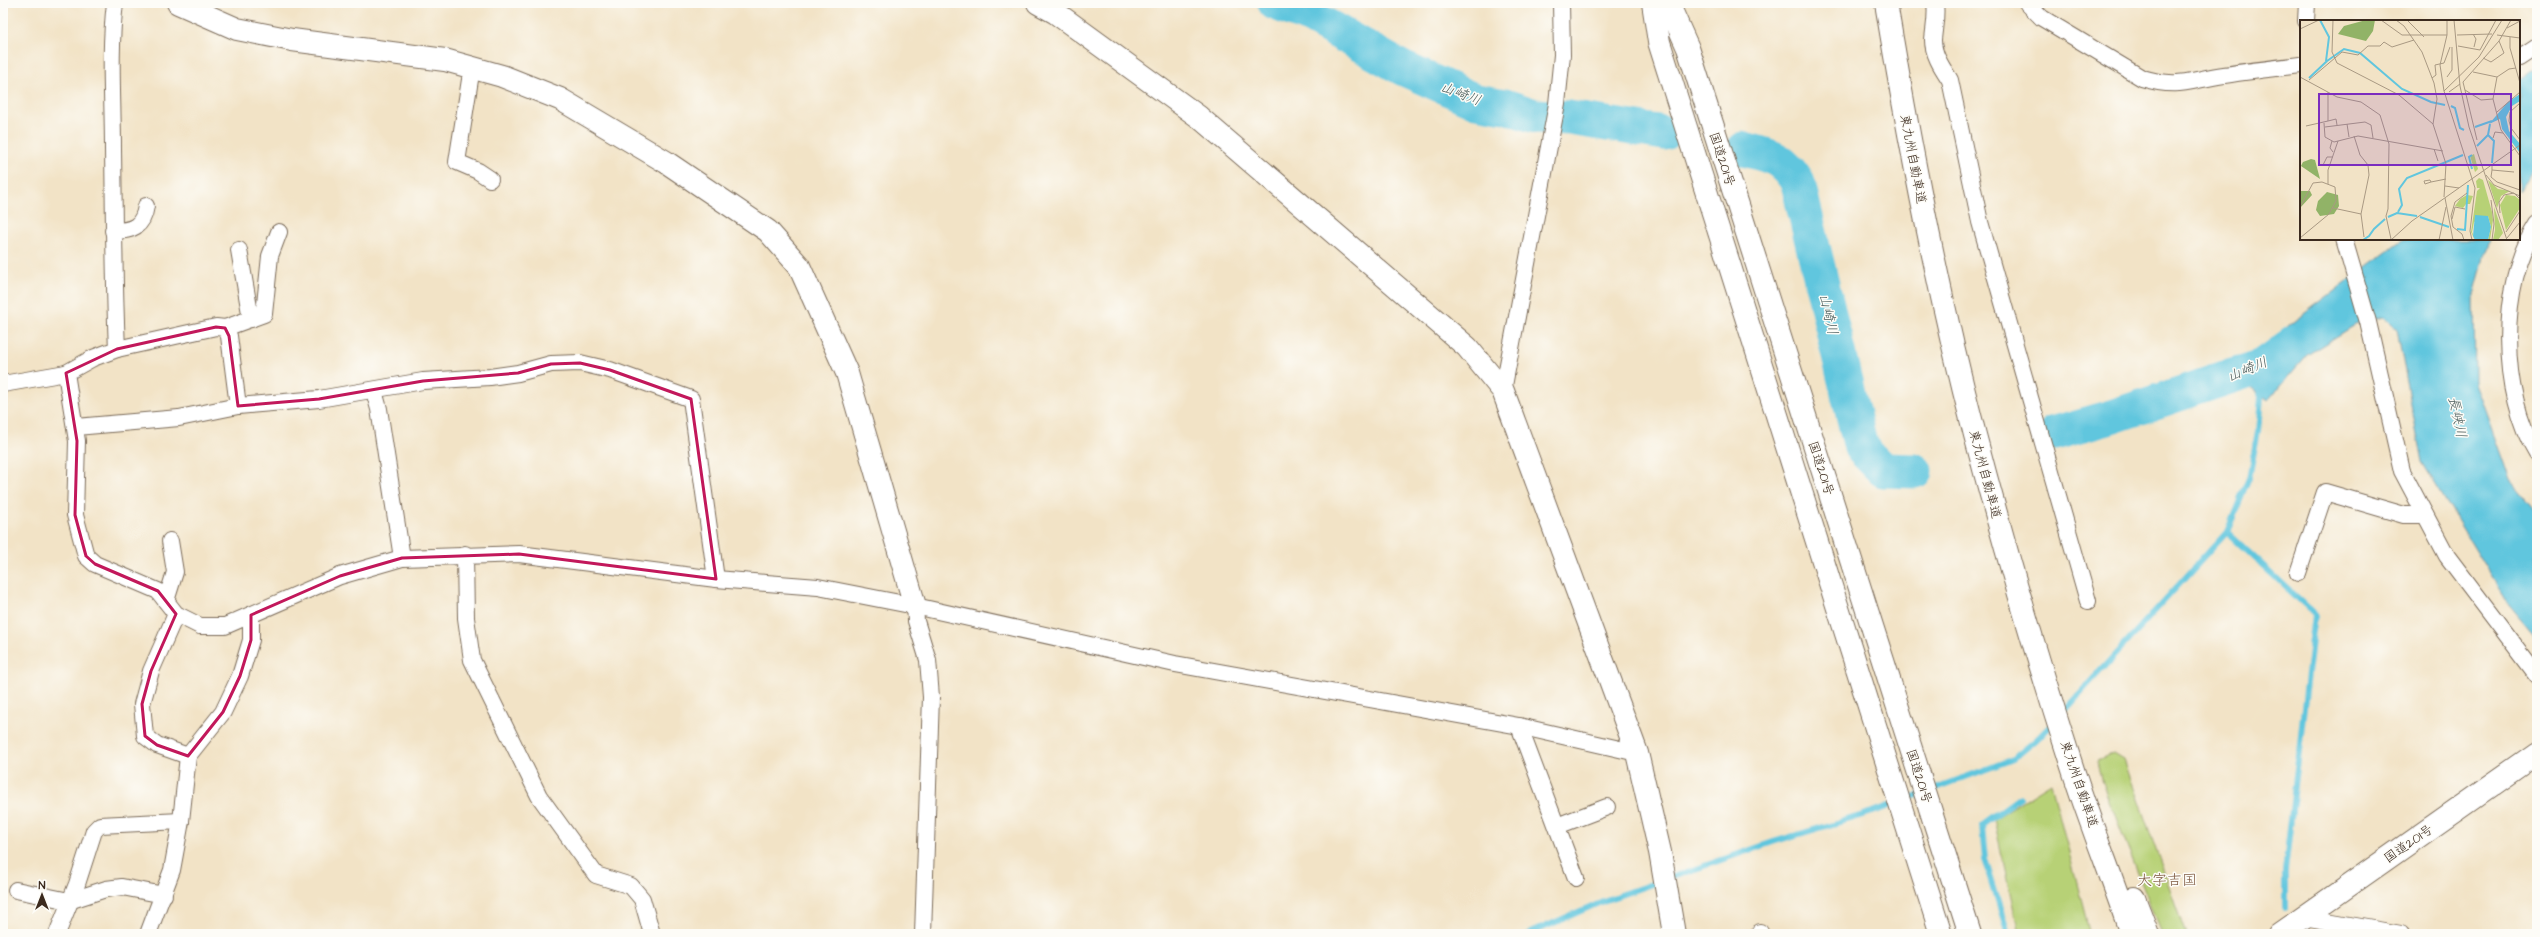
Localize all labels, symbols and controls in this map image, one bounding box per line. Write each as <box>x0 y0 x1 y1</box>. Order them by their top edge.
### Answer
inset map <box>2300 20 2520 240</box>
water label: 山崎川 <box>1437 77 1484 111</box>
street label: 東九州自動車道 <box>1896 113 1931 206</box>
street label: 国道201号 <box>1705 130 1739 189</box>
water label: 山崎川 <box>1814 292 1842 337</box>
water label: 山崎川 <box>2224 353 2271 387</box>
water label: 長峡川 <box>2443 395 2471 440</box>
street label: 東九州自動車道 <box>1965 428 2006 521</box>
street label: 国道201号 <box>1804 439 1838 498</box>
street label: 東九州自動車道 <box>2056 738 2102 830</box>
street label: 国道201号 <box>1902 747 1936 806</box>
street label: 国道201号 <box>2380 820 2437 867</box>
district label: 大字吉国 <box>2137 870 2197 891</box>
north arrow <box>22 875 62 915</box>
text: N <box>39 878 46 893</box>

